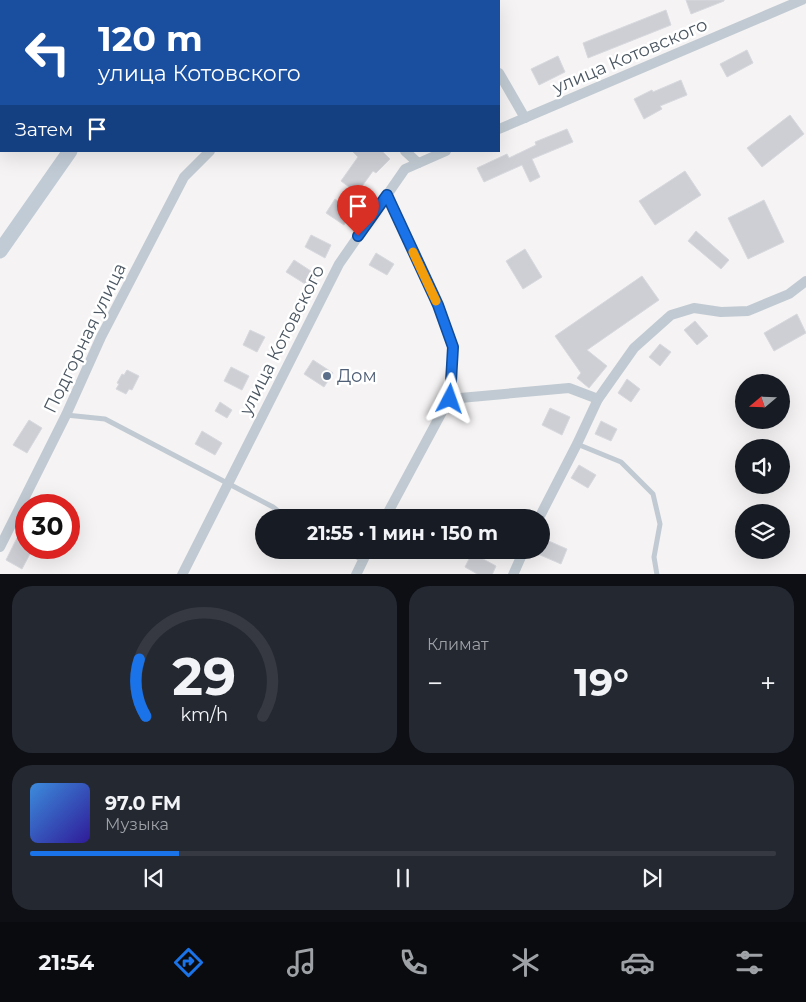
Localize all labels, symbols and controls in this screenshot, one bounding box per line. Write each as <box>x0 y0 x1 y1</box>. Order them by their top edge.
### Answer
street label: улица Котовского <box>548 13 711 99</box>
text: 120 m <box>98 17 203 60</box>
icon: left <box>15 20 80 85</box>
text: улица Котовского <box>98 60 301 87</box>
icon: arrive <box>83 115 111 143</box>
text: Затем <box>15 118 73 141</box>
pin <box>337 185 379 236</box>
icon: arrive <box>344 192 372 220</box>
street label: Подгорная улица <box>39 259 131 417</box>
street label: улица Котовского <box>234 261 329 420</box>
place label: Дом <box>337 365 377 387</box>
marker: Дом <box>321 370 333 382</box>
position arrow <box>423 372 475 424</box>
north arrow <box>735 374 790 429</box>
map controls <box>735 374 790 559</box>
button: sound <box>735 439 790 494</box>
speed limit sign: 30 <box>15 494 80 559</box>
button: layers <box>735 504 790 559</box>
text: 21:55 · 1 мин · 150 m <box>307 522 498 545</box>
text: Климат <box>427 635 489 654</box>
text: 29 <box>173 645 236 708</box>
text: 19° <box>574 659 629 706</box>
text: − <box>427 666 443 700</box>
text: + <box>760 666 776 700</box>
text: km/h <box>181 704 228 725</box>
text: 97.0 FM <box>105 792 181 815</box>
text: Музыка <box>105 815 169 834</box>
icon: previous <box>140 864 168 892</box>
icon: pause <box>389 864 417 892</box>
icon: next <box>638 864 666 892</box>
icon: directions <box>171 945 206 980</box>
icon: music <box>284 945 319 980</box>
icon: phone <box>396 945 431 980</box>
icon: climate <box>508 945 543 980</box>
icon: car <box>620 945 655 980</box>
icon: filters <box>732 945 767 980</box>
text: 21:54 <box>39 949 94 976</box>

